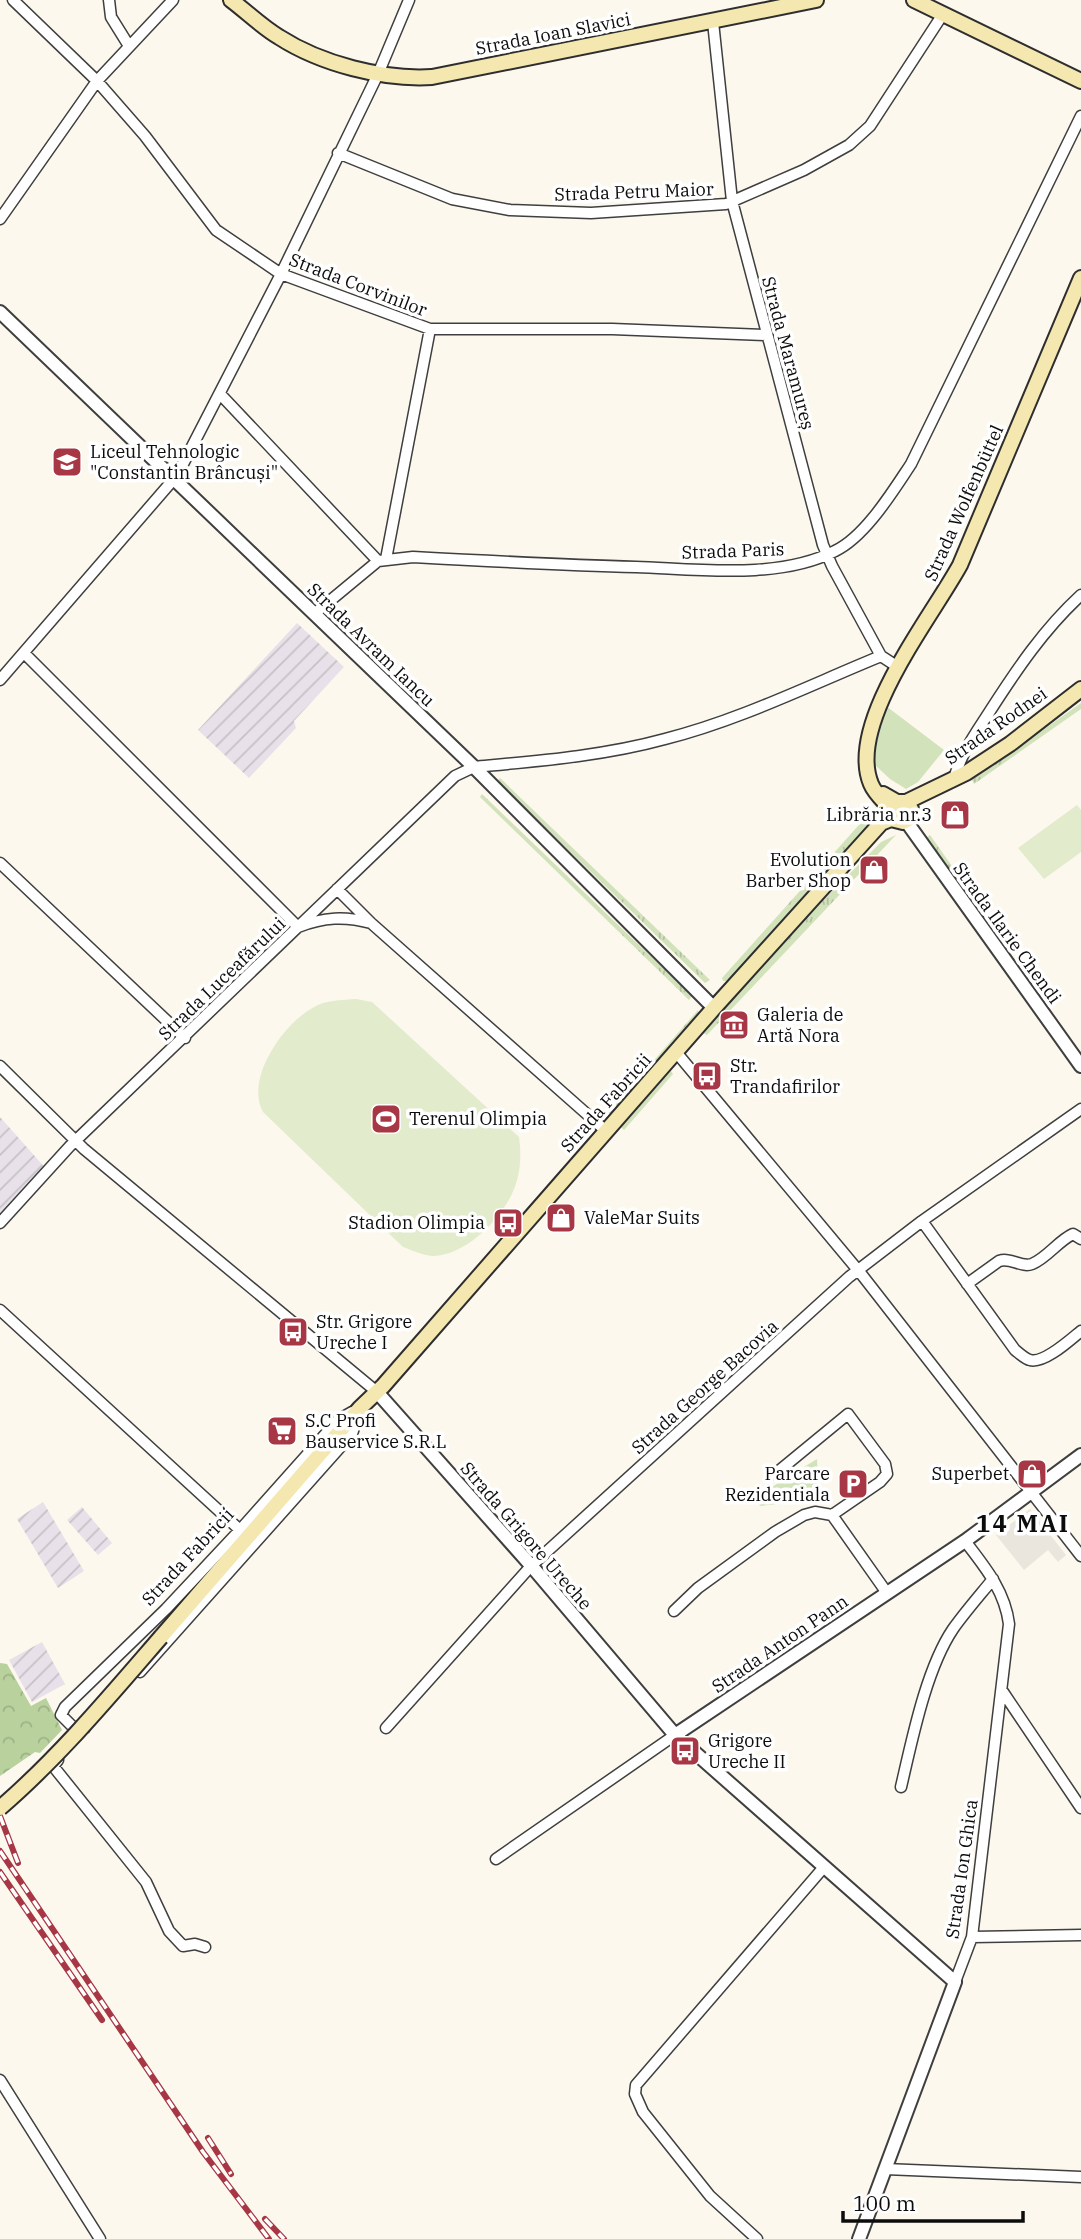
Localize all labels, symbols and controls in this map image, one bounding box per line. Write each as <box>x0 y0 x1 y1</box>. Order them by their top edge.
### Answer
street label: Strada Ioan Slavici <box>473 7 633 60</box>
street label: Strada Petru Maior <box>554 177 714 206</box>
street label: Strada Corvinilor <box>286 248 430 321</box>
street label: Strada Maramureș <box>757 274 820 432</box>
street label: Strada Wolfenbüttel <box>919 421 1008 584</box>
place label: Liceul Tehnologic "Constantin Brâncuși" <box>90 440 278 484</box>
school or university icon: Liceul Tehnologic "Constantin Brâncuși" <box>50 445 84 479</box>
street label: Strada Paris <box>681 537 785 564</box>
street label: Strada Avram Iancu <box>303 578 440 711</box>
street label: Strada Rodnei <box>940 682 1052 769</box>
shop icon: Librăria nr.3 <box>938 798 972 832</box>
place label: Librăria nr.3 <box>826 803 932 826</box>
place label: Evolution Barber Shop <box>745 848 851 892</box>
shop icon: Evolution Barber Shop <box>857 853 891 887</box>
street label: Strada Ilarie Chendi <box>948 857 1067 1008</box>
street label: Strada Luceafărului <box>153 912 290 1045</box>
place label: Galeria de Artă Nora <box>757 1003 843 1047</box>
museum icon: Galeria de Artă Nora <box>717 1008 751 1042</box>
street label: Strada Fabricii <box>555 1048 656 1157</box>
place label: Str. Trandafirilor <box>730 1054 840 1098</box>
bus stop icon: Str. Trandafirilor <box>690 1059 724 1093</box>
sports icon: Terenul Olimpia <box>369 1102 403 1136</box>
place label: Terenul Olimpia <box>409 1107 547 1130</box>
shop icon: ValeMar Suits <box>544 1201 578 1235</box>
bus stop icon: Stadion Olimpia <box>491 1206 525 1240</box>
place label: ValeMar Suits <box>584 1206 700 1229</box>
place label: Stadion Olimpia <box>348 1211 485 1234</box>
place label: Str. Grigore Ureche I <box>316 1310 412 1354</box>
street label: Strada George Bacovia <box>626 1314 783 1459</box>
bus stop icon: Str. Grigore Ureche I <box>276 1315 310 1349</box>
place label: S.C Profi Bauservice S.R.L <box>305 1409 446 1453</box>
supermarket icon: S.C Profi Bauservice S.R.L <box>265 1414 299 1448</box>
street label: Strada Grigore Ureche <box>456 1457 597 1615</box>
shop icon: Superbet <box>1015 1457 1049 1491</box>
place label: Parcare Rezidentiala <box>725 1462 830 1506</box>
place label: Superbet <box>931 1462 1009 1485</box>
parking icon: Parcare Rezidentiala <box>836 1467 870 1501</box>
street label: Strada Fabricii <box>137 1503 239 1610</box>
district label: 14 MAI <box>976 1507 1070 1539</box>
street label: Strada Anton Pann <box>707 1589 852 1698</box>
place label: Grigore Ureche II <box>708 1729 786 1773</box>
bus stop icon: Grigore Ureche II <box>668 1734 702 1768</box>
street label: Strada Ion Ghica <box>940 1798 983 1940</box>
scale bar <box>843 2180 1023 2224</box>
text: 100 m <box>853 2189 916 2217</box>

